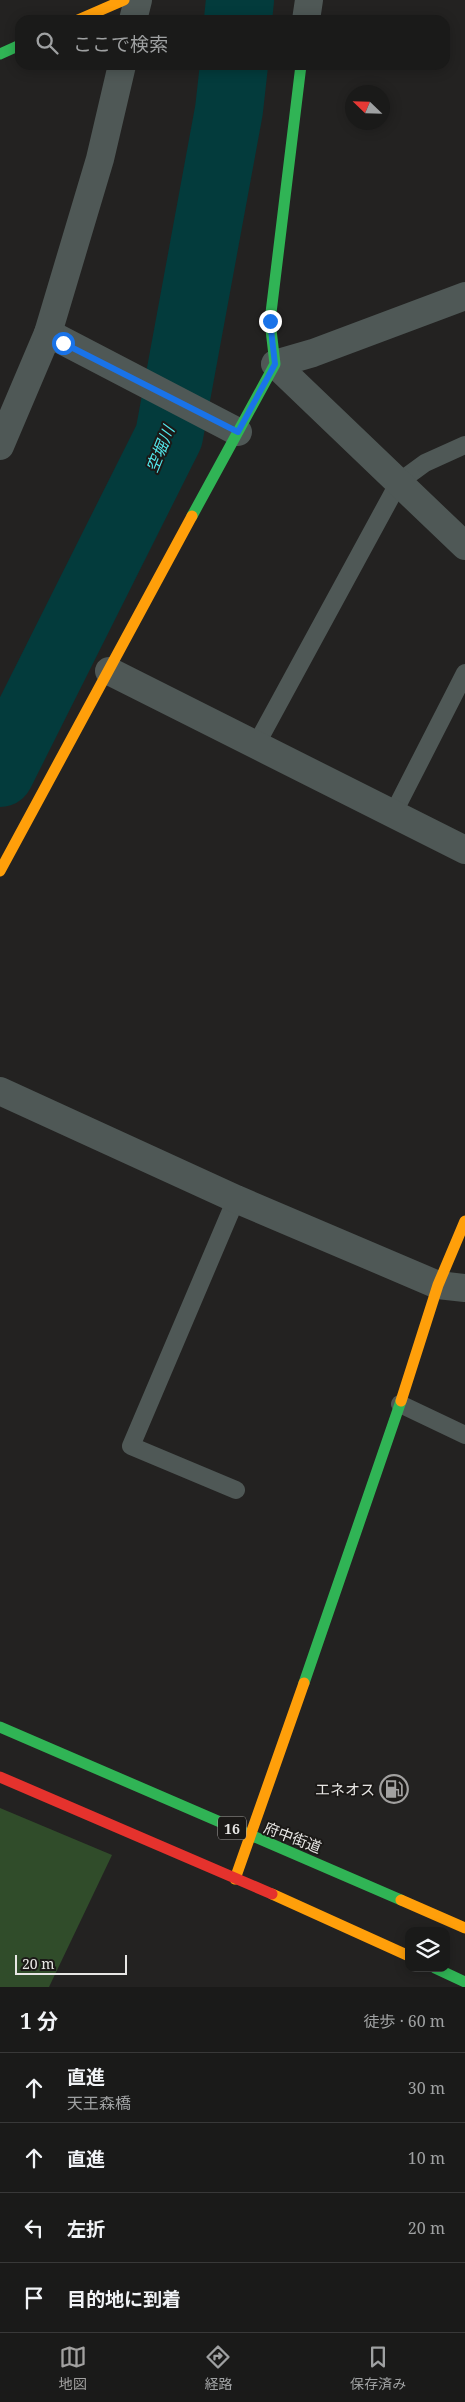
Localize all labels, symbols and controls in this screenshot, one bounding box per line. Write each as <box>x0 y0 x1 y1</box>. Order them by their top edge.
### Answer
search box <box>15 15 450 70</box>
icon: search <box>33 29 61 57</box>
text: ここで検索 <box>73 31 168 57</box>
north arrow <box>345 85 390 130</box>
route end <box>259 310 282 333</box>
route start <box>52 332 75 355</box>
water label: 空堀川 <box>141 421 180 475</box>
fuel station icon: エネオス <box>379 1774 409 1804</box>
place label: エネオス <box>315 1779 375 1799</box>
road number: 16 <box>218 1816 246 1840</box>
street label: 府中街道 <box>261 1817 325 1857</box>
map controls <box>405 1927 450 1972</box>
button: layers <box>405 1927 450 1972</box>
scale bar <box>15 1952 128 1975</box>
text: 20 m <box>22 1954 55 1973</box>
text: 1 分 <box>20 2007 58 2035</box>
text: 徒歩 · 60 m <box>364 2010 445 2032</box>
text: 直進 <box>67 2064 105 2090</box>
icon: ahead <box>20 2074 48 2102</box>
text: 30 m <box>408 2077 445 2099</box>
text: 天王森橋 <box>67 2092 131 2114</box>
icon: ahead <box>20 2144 48 2172</box>
text: 直進 <box>67 2146 105 2172</box>
text: 10 m <box>408 2147 445 2169</box>
icon: left <box>20 2214 48 2242</box>
text: 左折 <box>67 2216 105 2242</box>
text: 20 m <box>408 2217 445 2239</box>
icon: arrive <box>20 2284 48 2312</box>
text: 目的地に到着 <box>67 2286 181 2312</box>
tab: 地図 <box>59 2343 87 2393</box>
tab: 経路 <box>204 2343 232 2393</box>
tab: 保存済み <box>350 2343 406 2393</box>

